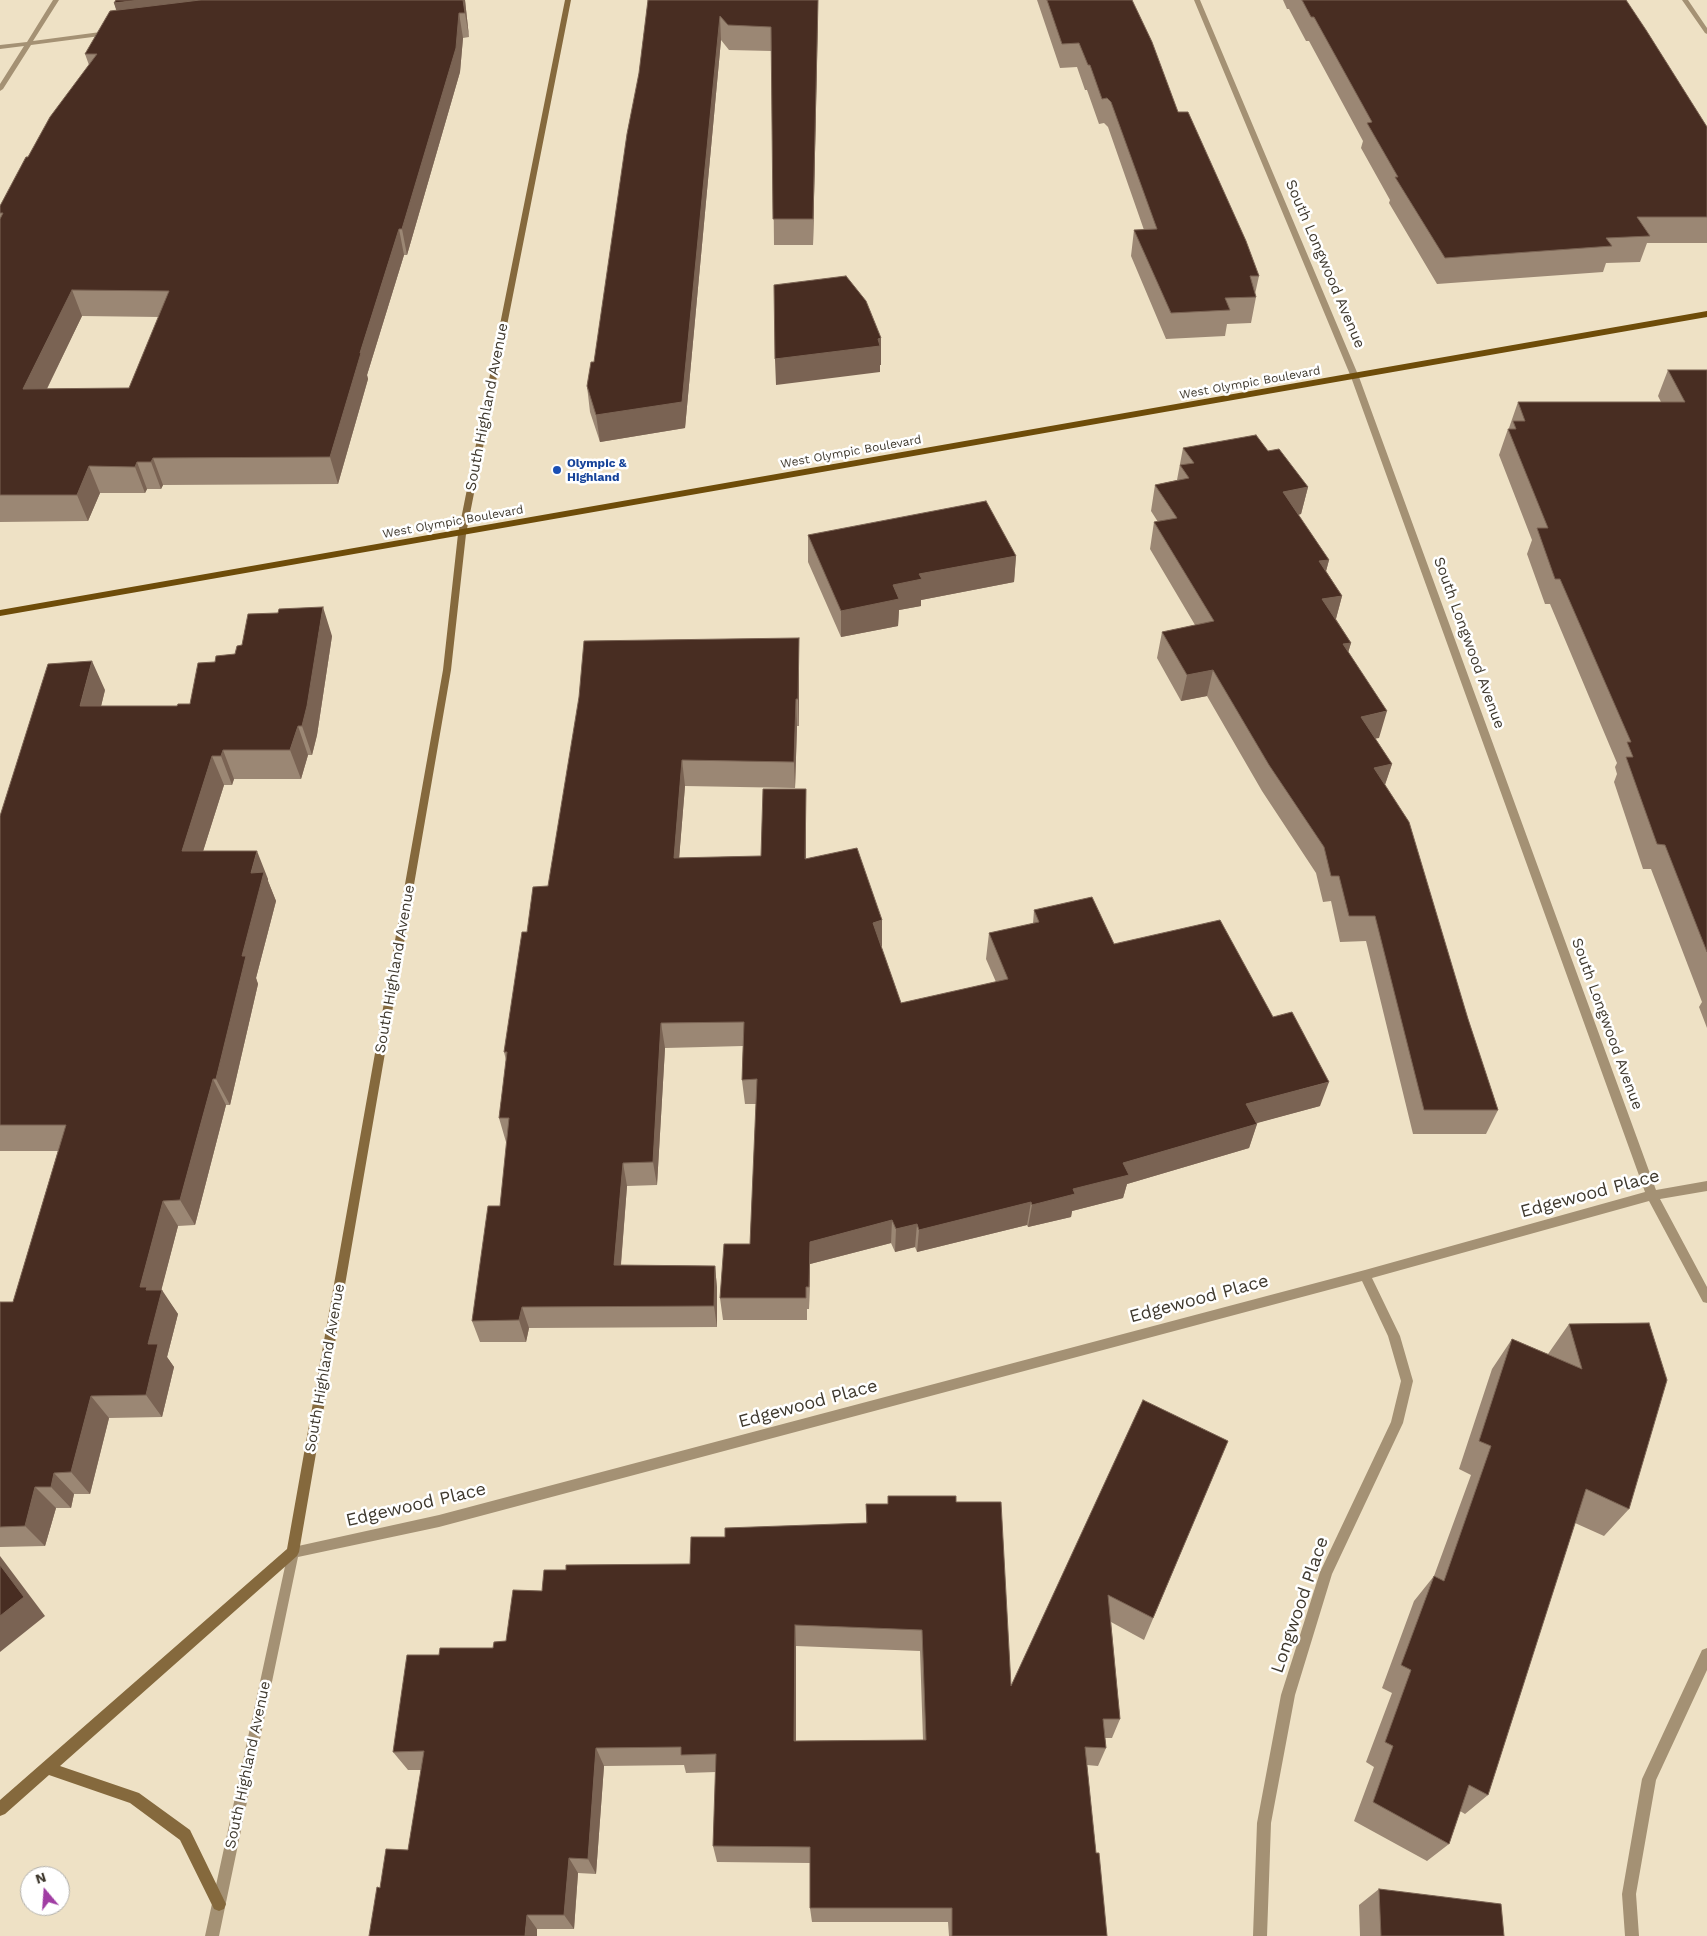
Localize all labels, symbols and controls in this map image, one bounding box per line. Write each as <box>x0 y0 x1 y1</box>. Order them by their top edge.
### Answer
street label: South Longwood Avenue <box>1281 177 1369 351</box>
street label: South Highland Avenue <box>462 321 512 493</box>
street label: West Olympic Boulevard <box>1178 363 1322 403</box>
street label: West Olympic Boulevard <box>779 432 923 472</box>
place label: Olympic & Highland <box>567 456 627 484</box>
marker: Olympic & Highland <box>551 464 563 476</box>
street label: West Olympic Boulevard <box>381 502 525 542</box>
street label: South Longwood Avenue <box>1430 555 1508 731</box>
street label: South Highland Avenue <box>371 883 419 1055</box>
street label: South Longwood Avenue <box>1568 936 1646 1112</box>
street label: Edgewood Place <box>1518 1165 1662 1223</box>
street label: Edgewood Place <box>1127 1270 1271 1328</box>
street label: South Highland Avenue <box>301 1282 349 1454</box>
street label: Edgewood Place <box>736 1375 880 1433</box>
street label: Edgewood Place <box>344 1478 488 1532</box>
street label: Longwood Place <box>1267 1534 1333 1676</box>
street label: South Highland Avenue <box>221 1680 275 1850</box>
north arrow <box>20 1866 70 1916</box>
text: N <box>33 1868 48 1887</box>

